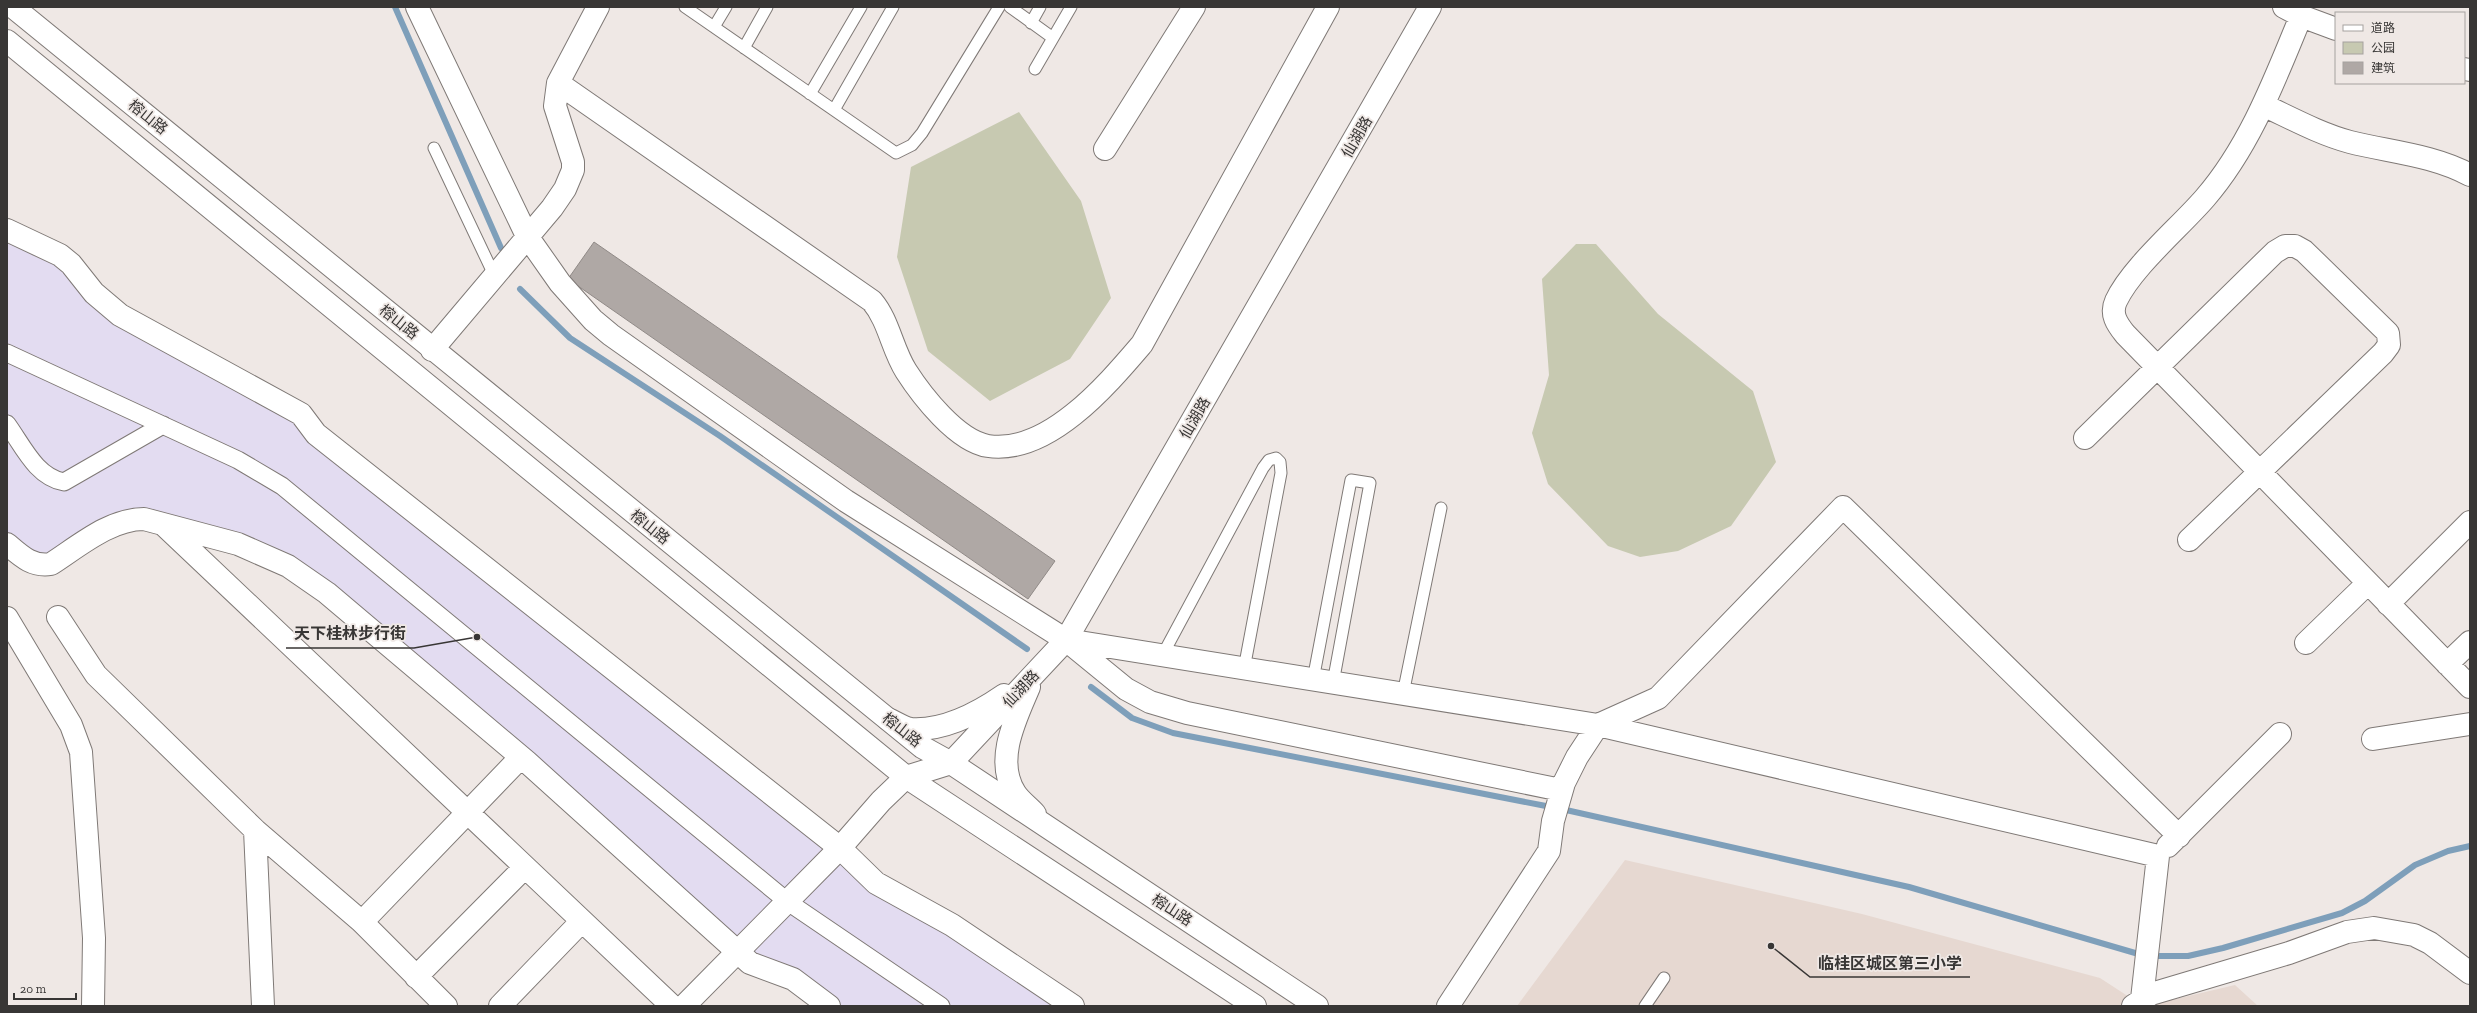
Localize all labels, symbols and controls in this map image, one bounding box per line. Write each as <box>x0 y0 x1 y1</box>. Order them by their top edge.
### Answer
legend <box>2335 12 2465 84</box>
text: 道路 <box>2371 21 2395 35</box>
text: 公园 <box>2371 41 2395 55</box>
text: 建筑 <box>2371 61 2395 75</box>
street label: 榕山路 <box>125 96 171 138</box>
street label: 仙湖路 <box>1338 113 1376 161</box>
street label: 榕山路 <box>376 301 422 343</box>
street label: 仙湖路 <box>1176 394 1214 442</box>
street label: 榕山路 <box>627 506 673 548</box>
callout: 天下桂林步行街 <box>286 620 414 648</box>
text: 天下桂林步行街 <box>294 624 406 643</box>
street label: 仙湖路 <box>999 666 1043 712</box>
street label: 榕山路 <box>879 709 925 751</box>
street label: 榕山路 <box>1148 890 1196 930</box>
callout: 临桂区城区第三小学 <box>1810 949 1970 977</box>
text: 临桂区城区第三小学 <box>1818 954 1962 973</box>
scale bar <box>14 975 76 1001</box>
text: 20 m <box>20 982 47 996</box>

